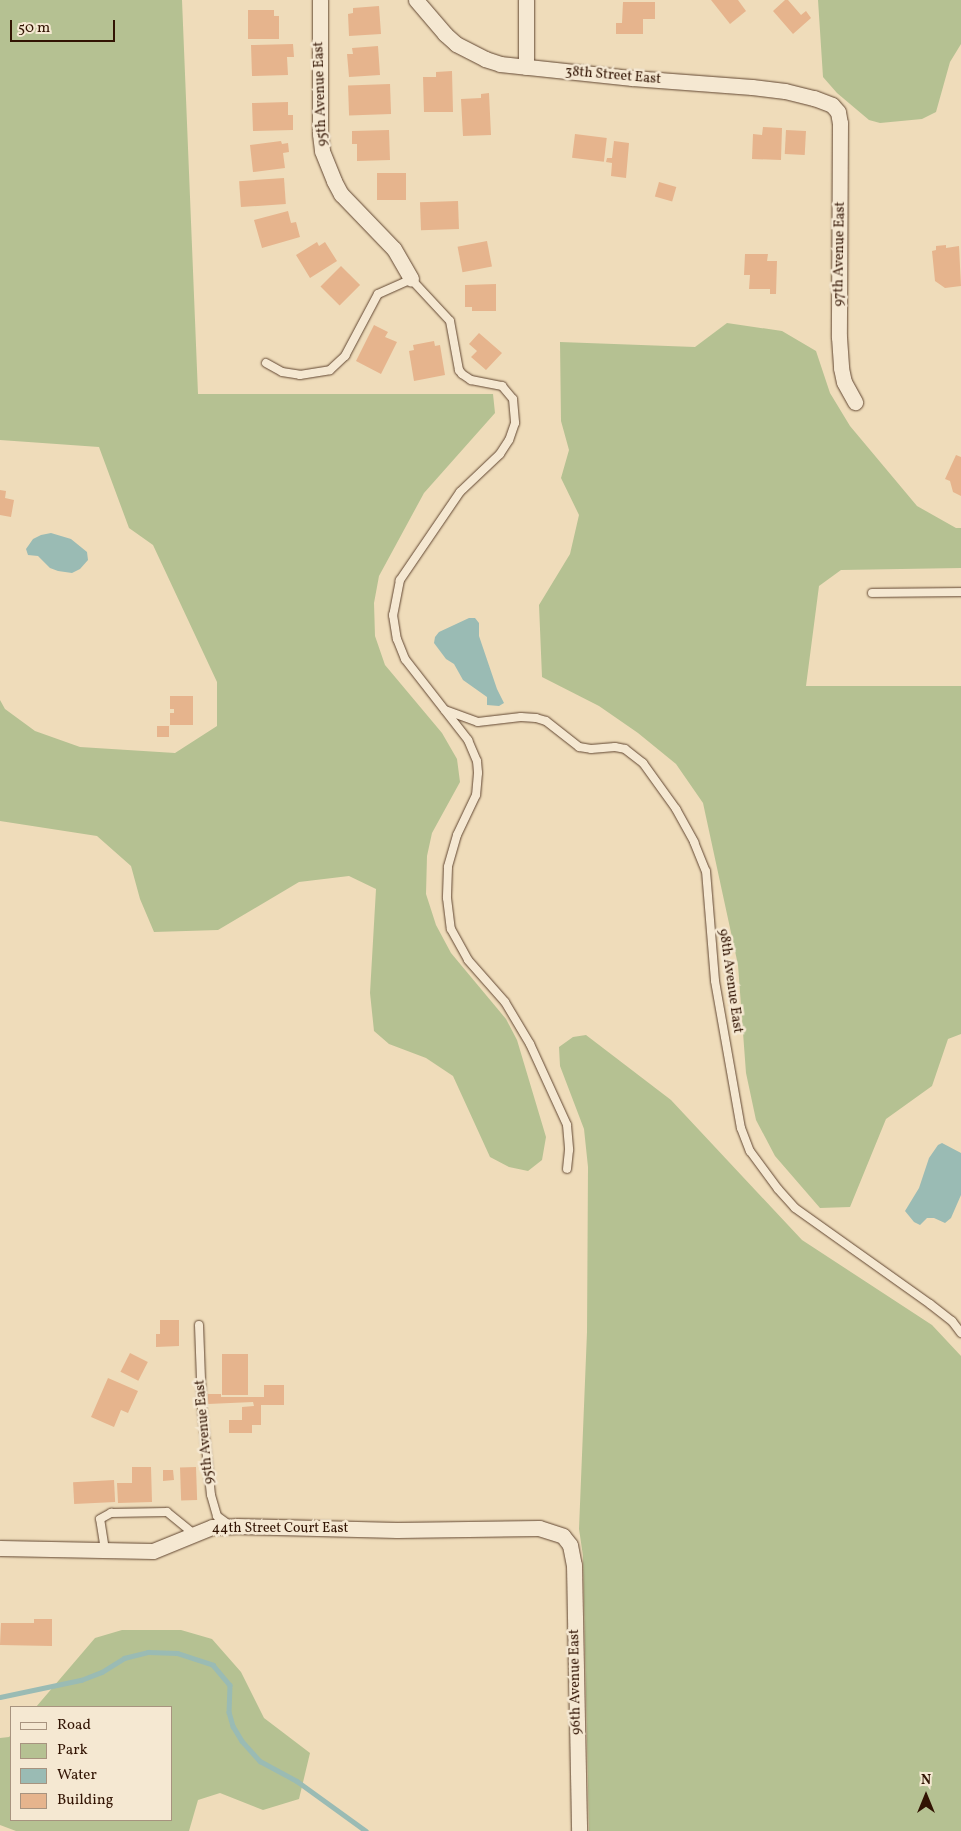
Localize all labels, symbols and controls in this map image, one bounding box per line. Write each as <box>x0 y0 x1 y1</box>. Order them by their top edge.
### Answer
scale bar <box>12 10 118 42</box>
text: 50 m <box>18 18 50 39</box>
street label: 95th Avenue East <box>311 41 331 147</box>
street label: 38th Street East <box>564 63 662 89</box>
street label: 97th Avenue East <box>831 201 849 307</box>
street label: 98th Avenue East <box>714 928 746 1034</box>
street label: 95th Avenue East <box>192 1379 218 1485</box>
street label: 44th Street Court East <box>212 1521 348 1537</box>
street label: 96th Avenue East <box>567 1629 585 1735</box>
legend <box>10 1706 172 1821</box>
text: Road <box>57 1715 91 1736</box>
text: Park <box>57 1740 88 1761</box>
text: Water <box>57 1765 97 1786</box>
north arrow <box>901 1771 951 1821</box>
text: N <box>921 1771 931 1790</box>
text: Building <box>57 1790 113 1811</box>

